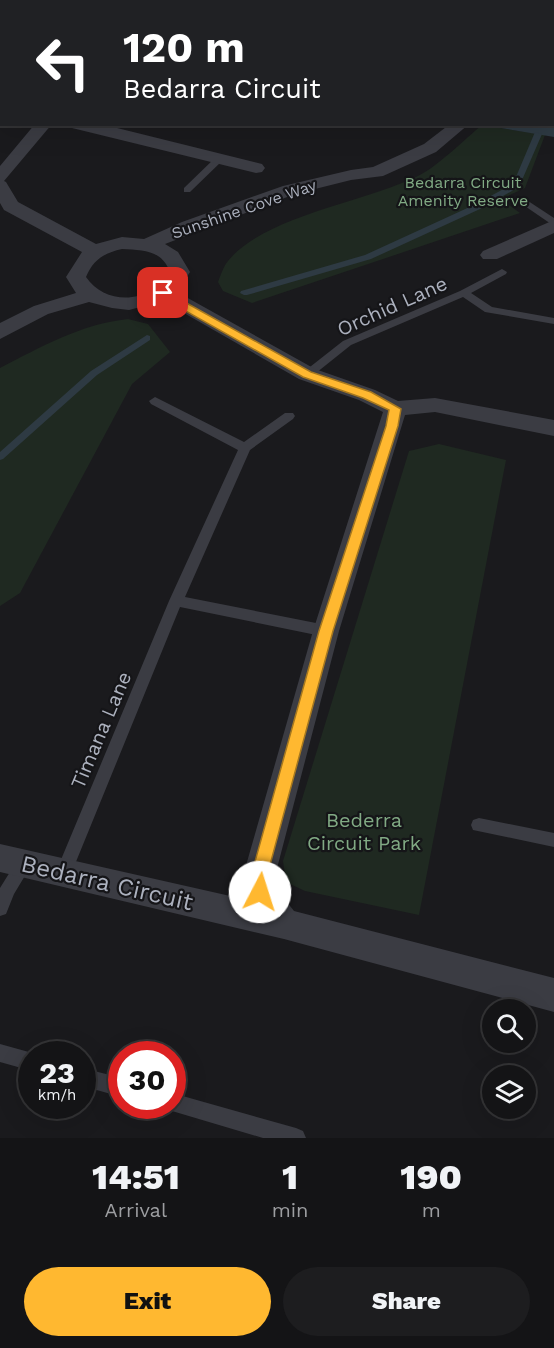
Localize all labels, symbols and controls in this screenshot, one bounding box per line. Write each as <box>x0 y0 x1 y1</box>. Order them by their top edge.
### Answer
text: 120 m <box>123 23 245 72</box>
icon: left <box>24 24 102 102</box>
text: Bedarra Circuit <box>123 73 321 105</box>
park label: Bedarra Circuit Amenity Reserve <box>398 173 528 210</box>
street label: Sunshine Cove Way <box>169 175 320 243</box>
pin <box>137 267 188 318</box>
street label: Orchid Lane <box>333 271 451 341</box>
icon: arrive <box>146 276 179 309</box>
street label: Timana Lane <box>66 668 136 792</box>
park label: Bederra Circuit Park <box>307 808 421 855</box>
street label: Bedarra Circuit <box>18 850 196 916</box>
position arrow <box>228 860 292 924</box>
map controls <box>482 999 536 1119</box>
button: search <box>482 999 536 1053</box>
speed limit sign: 30 <box>108 1041 186 1119</box>
text: 23 <box>39 1055 75 1090</box>
button: layers <box>482 1065 536 1119</box>
text: km/h <box>38 1086 76 1104</box>
text: 14:51 <box>92 1156 180 1198</box>
text: 1 <box>282 1156 298 1198</box>
text: 190 <box>400 1156 462 1198</box>
text: Arrival <box>105 1198 167 1222</box>
text: min <box>272 1198 308 1222</box>
text: m <box>422 1198 441 1222</box>
button: Exit <box>24 1267 271 1336</box>
button: Share <box>283 1267 530 1336</box>

